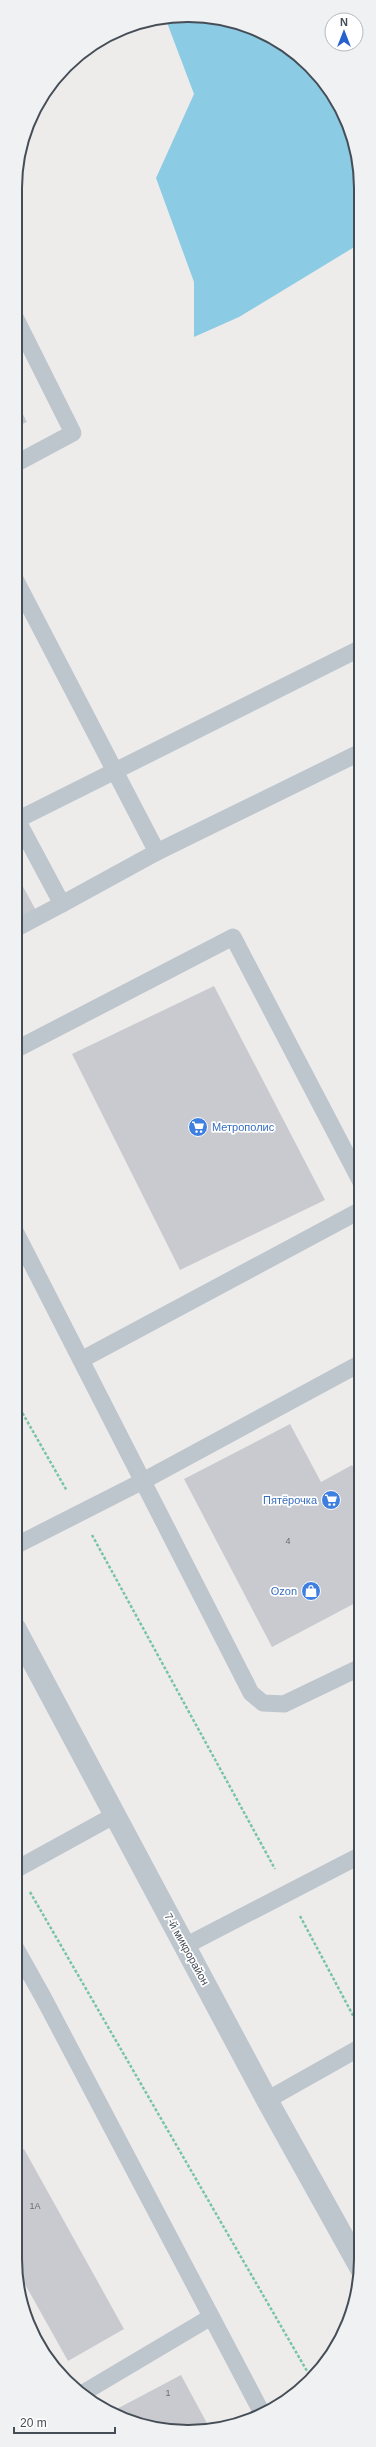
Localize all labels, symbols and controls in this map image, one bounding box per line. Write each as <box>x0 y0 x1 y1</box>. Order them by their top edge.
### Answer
north arrow <box>324 12 364 52</box>
text: N <box>340 16 348 28</box>
supermarket icon: Метрополис <box>187 1116 209 1138</box>
place label: Метрополис <box>212 1121 275 1133</box>
supermarket icon: Пятёрочка <box>320 1489 342 1511</box>
place label: Пятёрочка <box>263 1494 318 1506</box>
house number: 4 <box>285 1536 291 1546</box>
shop icon: Ozon <box>300 1580 322 1602</box>
place label: Ozon <box>271 1585 297 1597</box>
street label: 7-й микрорайон <box>162 1911 212 1987</box>
house number: 1А <box>29 2201 41 2211</box>
house number: 1 <box>165 2388 171 2398</box>
scale bar <box>14 2409 115 2435</box>
text: 20 m <box>20 2416 47 2430</box>

